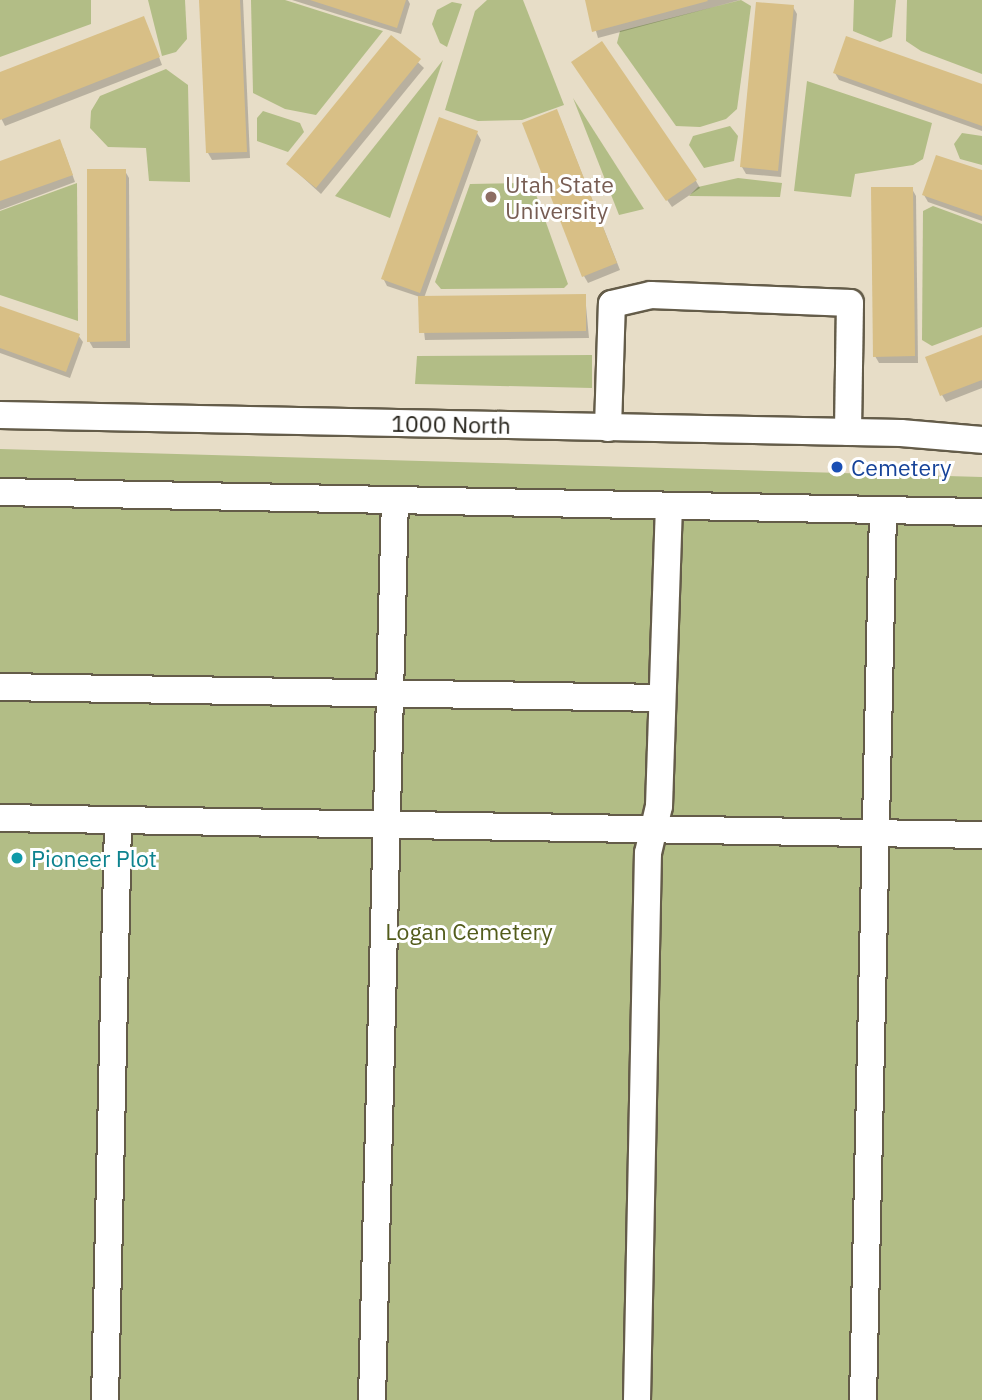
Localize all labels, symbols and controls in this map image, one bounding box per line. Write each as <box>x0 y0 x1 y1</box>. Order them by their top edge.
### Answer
place label: Utah State University <box>505 170 614 224</box>
marker: Utah State University <box>483 189 499 205</box>
street label: 1000 North <box>391 409 511 439</box>
place label: Cemetery <box>851 453 951 481</box>
marker: Cemetery <box>829 459 845 475</box>
place label: Pioneer Plot <box>31 844 157 872</box>
marker: Pioneer Plot <box>9 850 25 866</box>
park label: Logan Cemetery <box>385 917 553 945</box>

